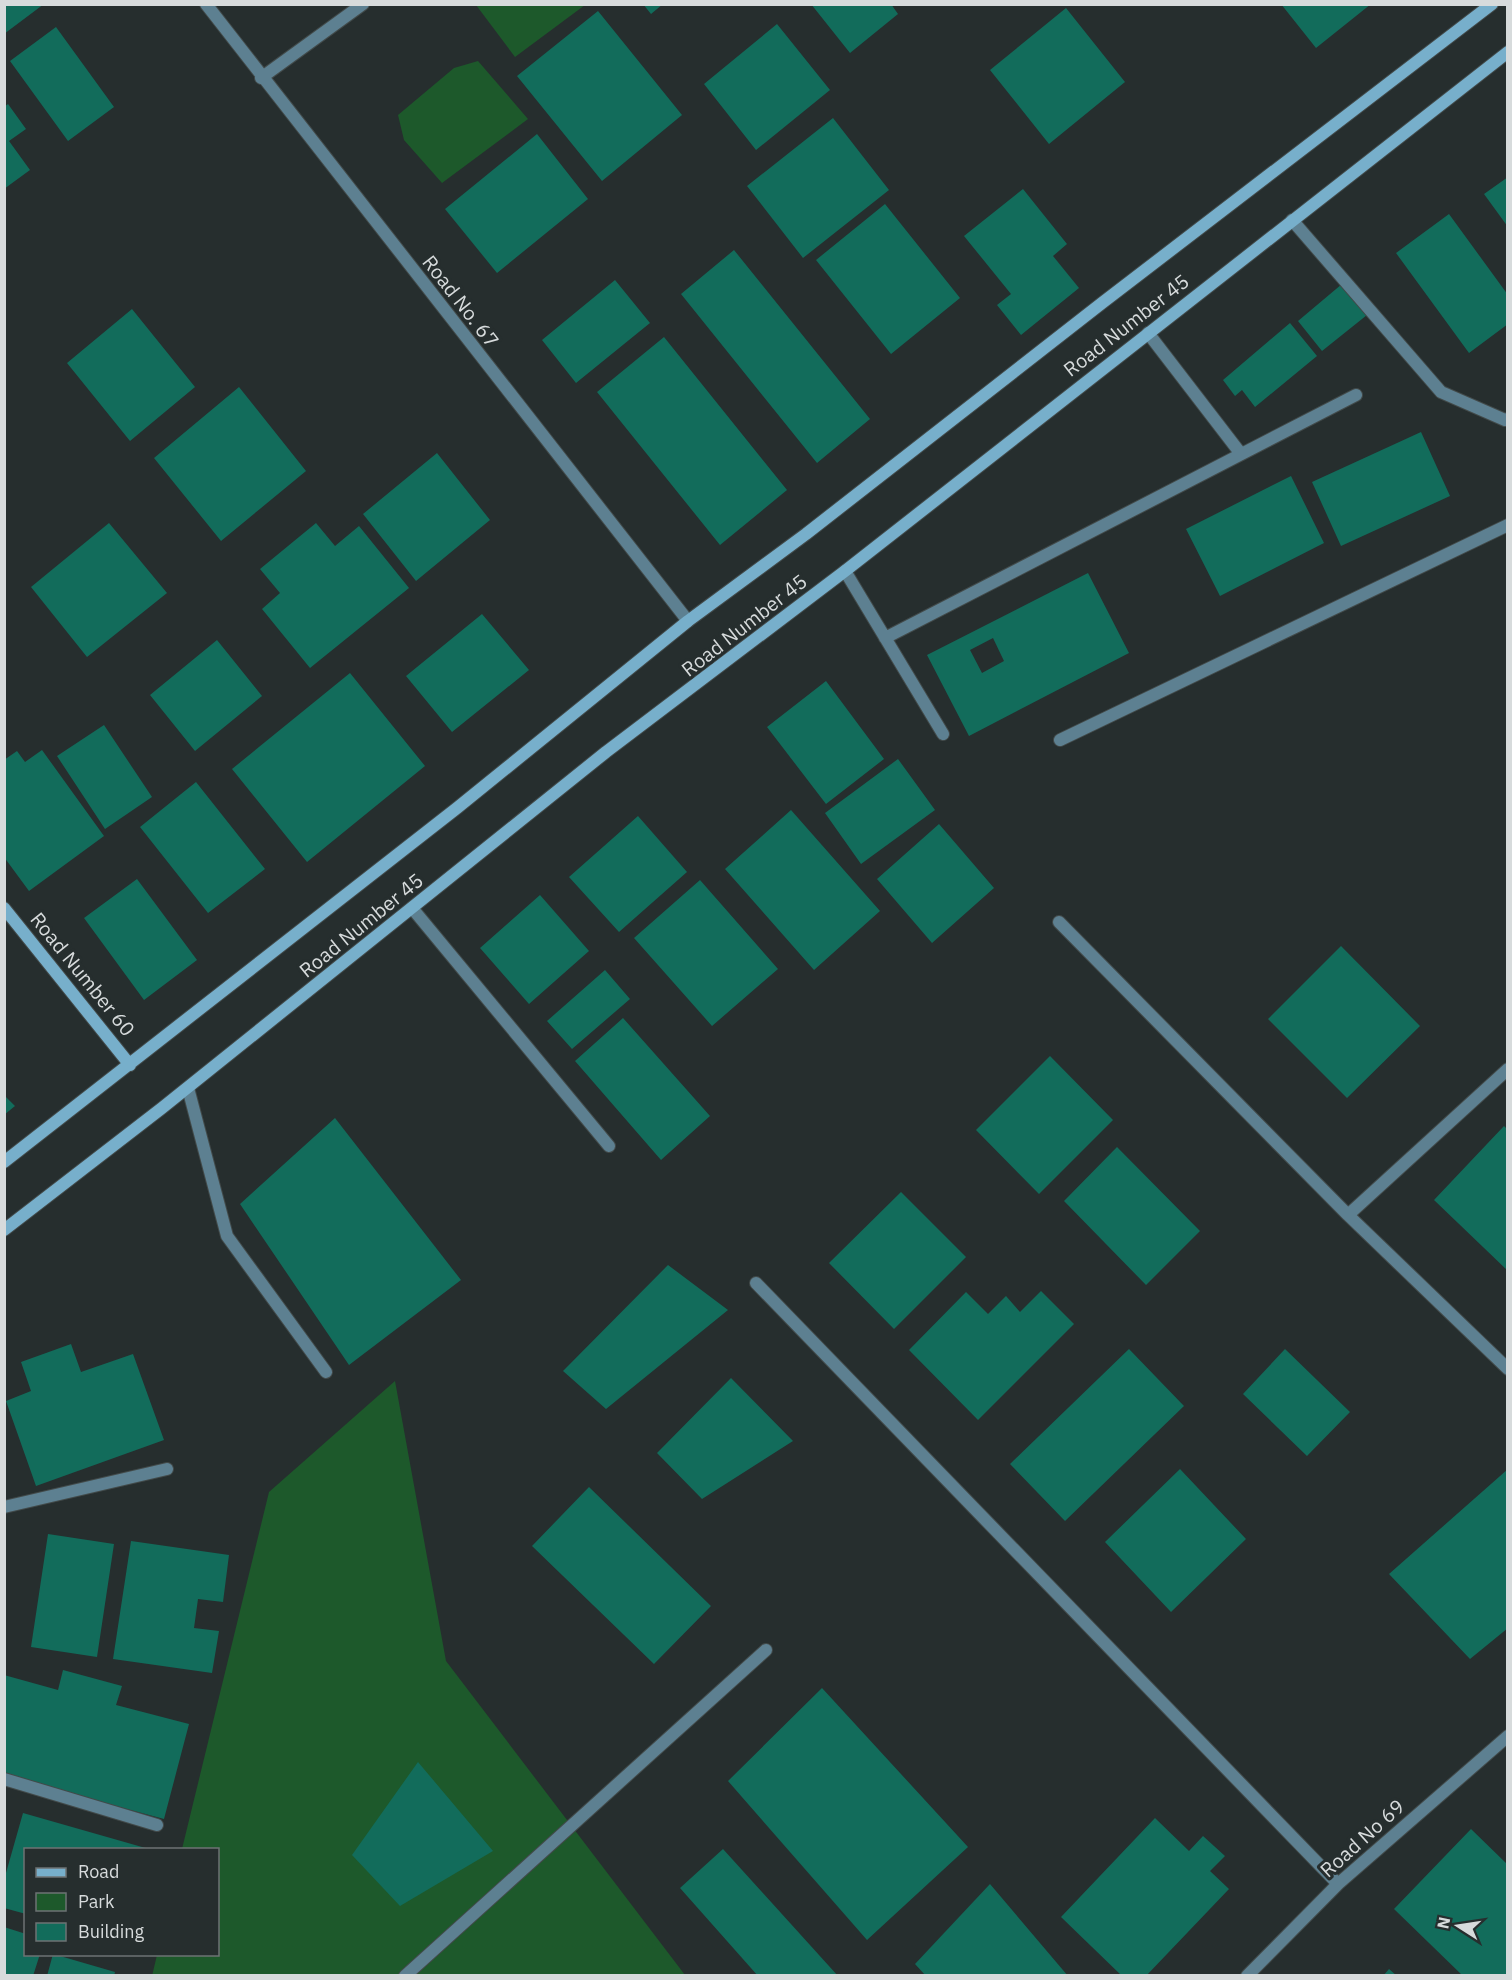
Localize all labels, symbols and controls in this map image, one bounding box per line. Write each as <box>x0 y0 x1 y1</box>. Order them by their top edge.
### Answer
street label: Road No. 67 <box>417 249 505 353</box>
street label: Road Number 45 <box>1058 267 1194 383</box>
street label: Road Number 45 <box>676 567 812 683</box>
street label: Road Number 45 <box>293 867 429 983</box>
street label: Road Number 60 <box>25 906 141 1042</box>
street label: Road No 69 <box>1314 1793 1410 1883</box>
legend <box>24 1848 219 1956</box>
text: Road <box>78 1860 119 1883</box>
text: Park <box>78 1890 115 1913</box>
north arrow <box>1428 1896 1488 1956</box>
text: N <box>1432 1915 1454 1931</box>
text: Building <box>78 1920 145 1943</box>

